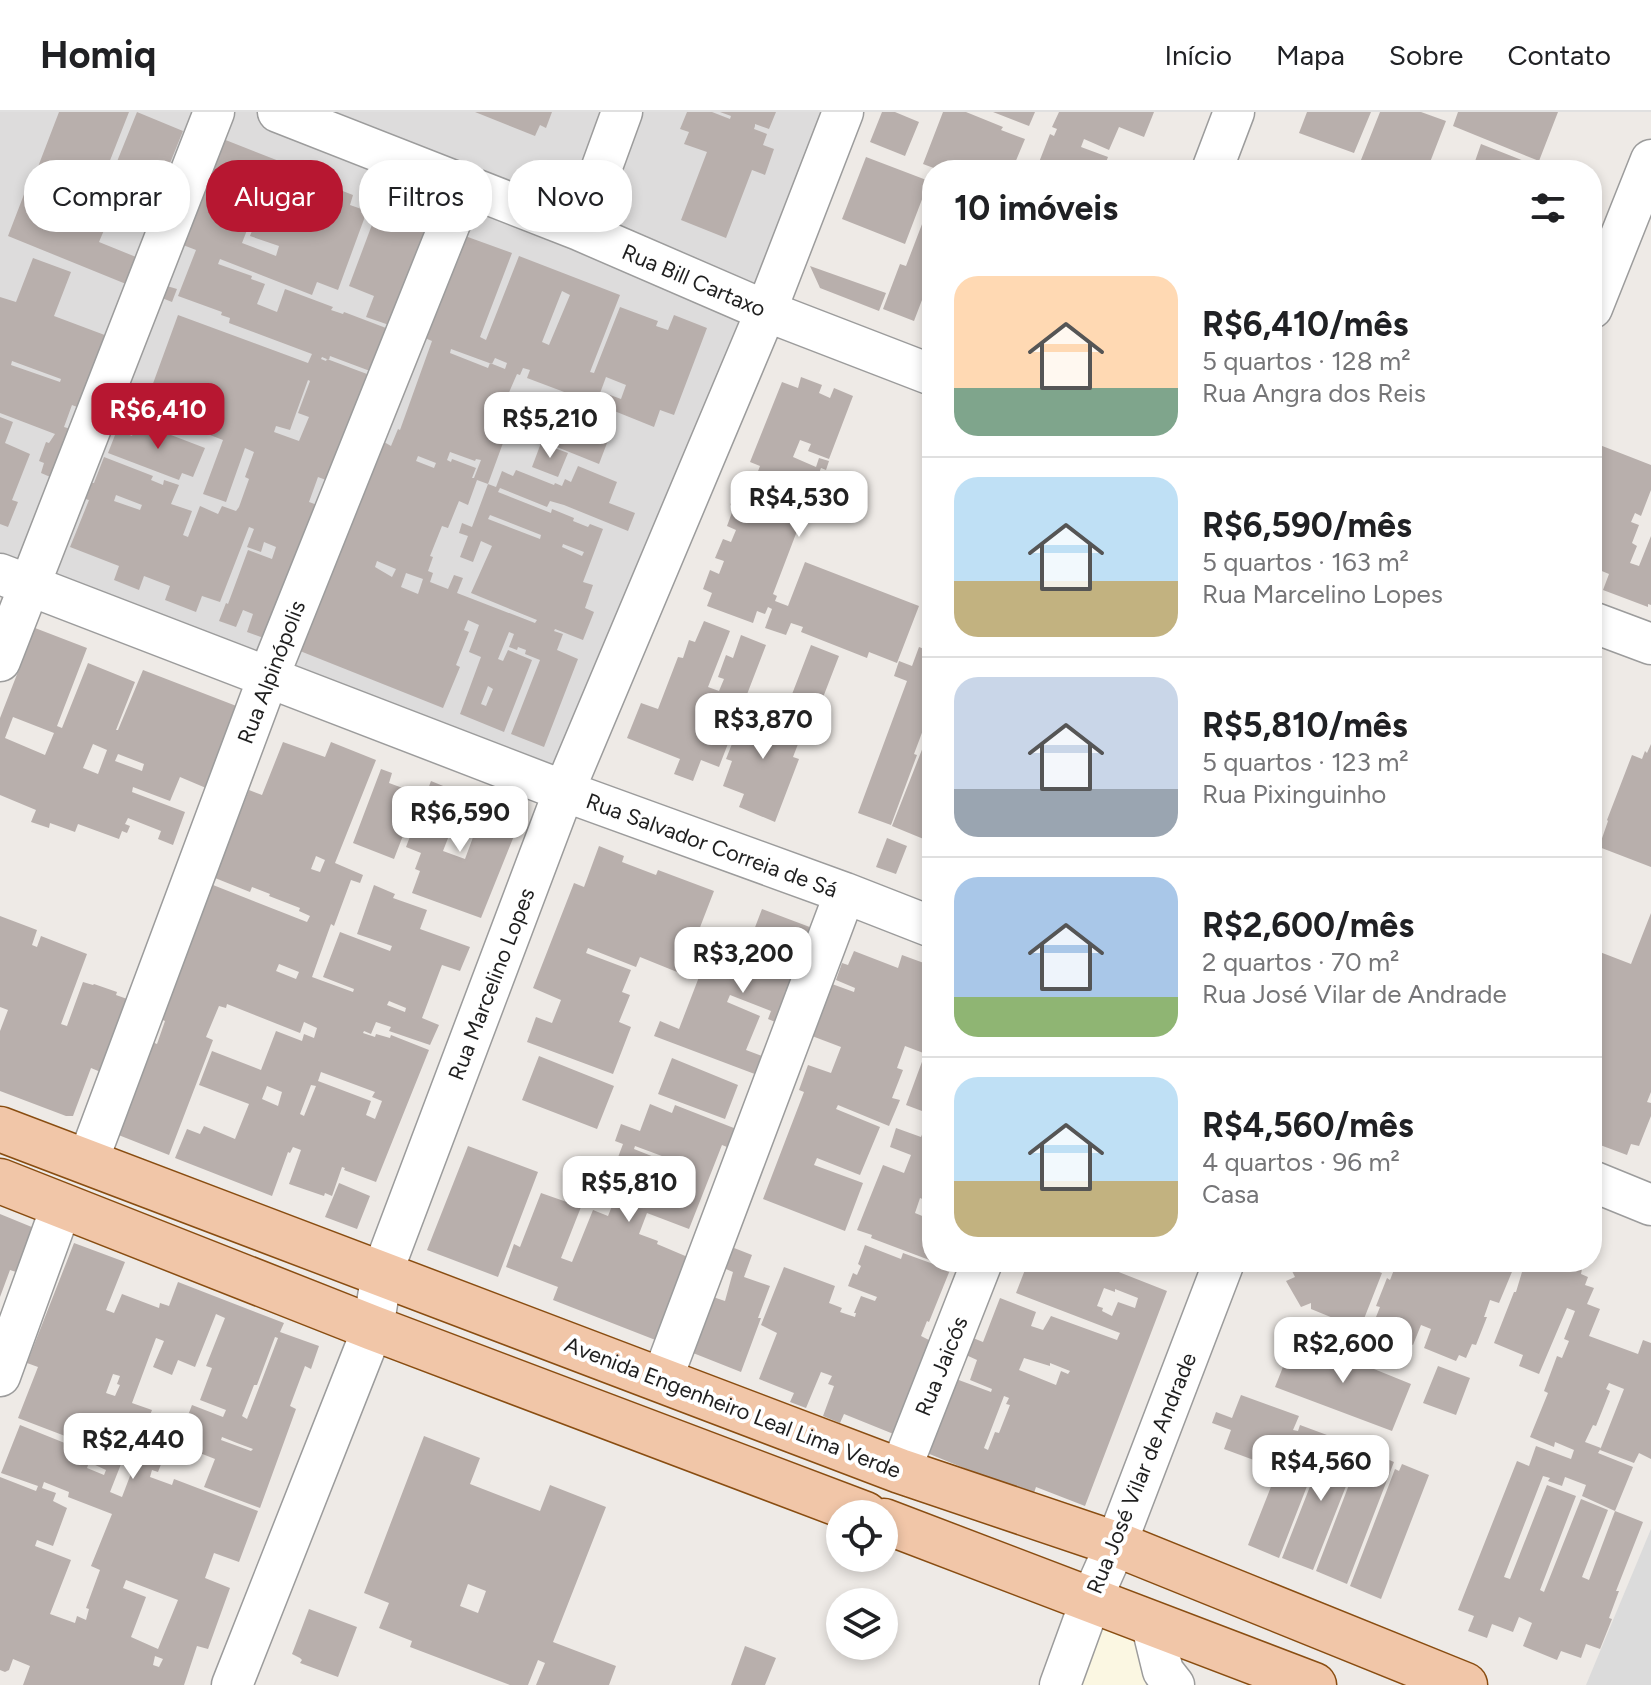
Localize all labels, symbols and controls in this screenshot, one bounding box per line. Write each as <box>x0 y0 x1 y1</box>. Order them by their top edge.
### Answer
text: Homiq <box>40 32 156 78</box>
text: Início <box>1164 38 1232 72</box>
text: Mapa <box>1276 38 1345 72</box>
text: Sobre <box>1389 38 1463 72</box>
text: Contato <box>1507 38 1611 72</box>
chip: Comprar <box>24 160 190 232</box>
chip: Alugar <box>206 160 343 232</box>
chip: Filtros <box>359 160 492 232</box>
chip: Novo <box>508 160 632 232</box>
icon: filters <box>1526 186 1570 230</box>
text: 10 imóveis <box>954 188 1118 229</box>
street label: Rua Bill Cartaxo <box>618 238 770 323</box>
text: R$6,410/mês <box>1202 304 1408 345</box>
icon: home <box>1018 308 1114 404</box>
text: 5 quartos · 128 m² <box>1202 345 1411 377</box>
text: Rua Angra dos Reis <box>1202 377 1426 409</box>
pin: R$6,410 <box>84 383 232 451</box>
pin: R$5,210 <box>476 392 624 460</box>
text: R$6,410 <box>109 393 207 425</box>
text: R$5,210 <box>502 402 598 434</box>
pin: R$4,530 <box>725 471 873 539</box>
text: R$4,530 <box>749 481 849 513</box>
text: R$6,590/mês <box>1202 505 1412 546</box>
icon: home <box>1018 509 1114 605</box>
text: 5 quartos · 163 m² <box>1202 546 1409 578</box>
text: Rua Marcelino Lopes <box>1202 578 1443 610</box>
street label: Rua Alpinópolis <box>232 597 311 748</box>
pin: R$3,870 <box>689 693 837 761</box>
text: R$3,870 <box>713 703 813 735</box>
text: R$5,810/mês <box>1202 705 1408 746</box>
icon: home <box>1018 709 1114 805</box>
text: 5 quartos · 123 m² <box>1202 746 1409 778</box>
text: Rua Pixinguinho <box>1202 778 1386 810</box>
pin: R$6,590 <box>386 786 534 854</box>
street label: Rua Salvador Correia de Sá <box>582 787 841 904</box>
text: R$6,590 <box>410 796 510 828</box>
street label: Rua Marcelino Lopes <box>442 884 541 1084</box>
text: R$2,600/mês <box>1202 905 1414 946</box>
icon: home <box>1018 909 1114 1005</box>
pin: R$3,200 <box>669 927 817 995</box>
text: R$3,200 <box>692 937 794 969</box>
text: 2 quartos · 70 m² <box>1202 946 1400 978</box>
text: Rua José Vilar de Andrade <box>1202 978 1507 1010</box>
text: R$4,560/mês <box>1202 1105 1414 1146</box>
icon: home <box>1018 1109 1114 1205</box>
text: 4 quartos · 96 m² <box>1202 1146 1400 1178</box>
pin: R$5,810 <box>555 1156 703 1224</box>
text: R$5,810 <box>581 1166 677 1198</box>
text: Casa <box>1202 1178 1259 1210</box>
street label: Rua Jaicós <box>909 1312 974 1420</box>
pin: R$2,600 <box>1269 1317 1417 1385</box>
text: R$2,600 <box>1292 1327 1394 1359</box>
street label: Avenida Engenheiro Leal Lima Verde <box>561 1331 905 1484</box>
street label: Rua José Vilar de Andrade <box>1081 1349 1202 1598</box>
pin: R$2,440 <box>59 1413 207 1481</box>
text: R$2,440 <box>82 1423 184 1455</box>
pin: R$4,560 <box>1247 1435 1395 1503</box>
text: R$4,560 <box>1270 1445 1372 1477</box>
map controls <box>826 1500 898 1660</box>
button: locate <box>826 1500 898 1572</box>
button: layers <box>826 1588 898 1660</box>

